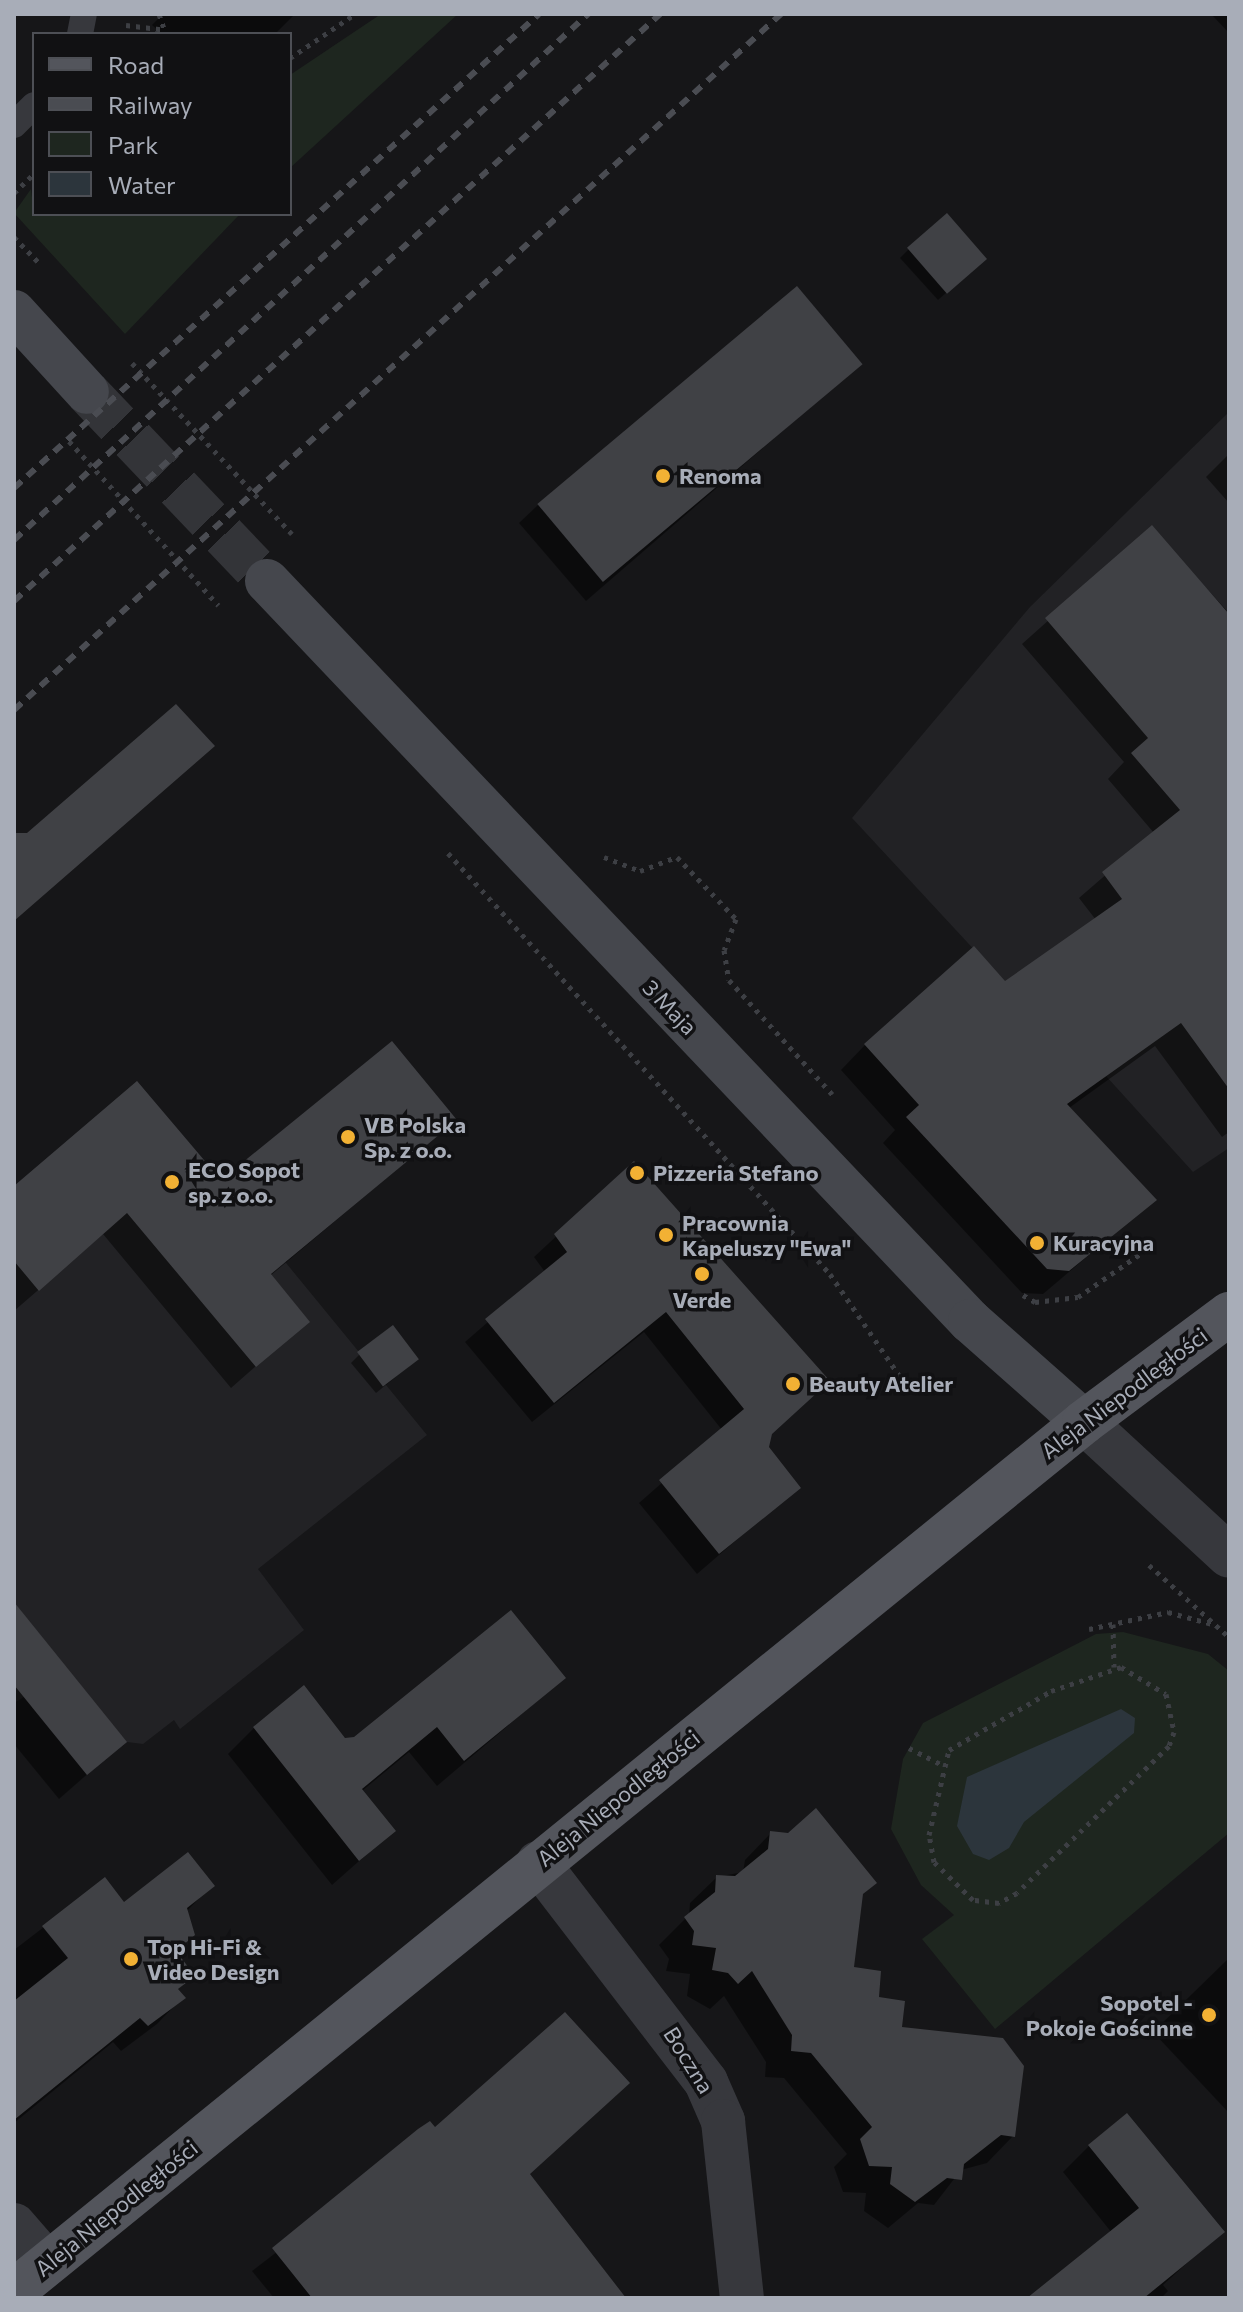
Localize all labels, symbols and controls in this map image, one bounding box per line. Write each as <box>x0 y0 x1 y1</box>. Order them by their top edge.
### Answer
legend <box>32 32 292 216</box>
text: Road <box>108 50 164 79</box>
text: Railway <box>108 90 193 119</box>
text: Park <box>108 130 158 159</box>
text: Water <box>108 170 176 199</box>
place label: Renoma <box>679 463 762 489</box>
marker: Renoma <box>654 467 672 485</box>
street label: 3 Maja <box>638 974 702 1040</box>
place label: VB Polska Sp. z o.o. <box>364 1111 466 1162</box>
marker: VB Polska Sp. z o.o. <box>339 1128 357 1146</box>
place label: ECO Sopot sp. z o.o. <box>188 1156 300 1208</box>
place label: Pizzeria Stefano <box>653 1160 819 1186</box>
marker: Pizzeria Stefano <box>628 1164 646 1182</box>
marker: ECO Sopot sp. z o.o. <box>163 1173 181 1191</box>
place label: Pracownia Kapeluszy "Ewa" <box>682 1209 851 1260</box>
marker: Pracownia Kapeluszy "Ewa" <box>657 1226 675 1244</box>
place label: Kuracyjna <box>1053 1230 1154 1256</box>
marker: Kuracyjna <box>1028 1234 1046 1252</box>
marker: Verde <box>693 1265 711 1283</box>
place label: Verde <box>673 1287 731 1313</box>
street label: Aleja Niepodległości <box>1036 1322 1212 1464</box>
place label: Beauty Atelier <box>809 1371 953 1397</box>
marker: Beauty Atelier <box>784 1375 802 1393</box>
street label: Aleja Niepodległości <box>531 1724 705 1872</box>
place label: Top Hi-Fi & Video Design <box>147 1933 279 1984</box>
marker: Top Hi-Fi & Video Design <box>122 1950 140 1968</box>
place label: Sopotel - Pokoje Gościnne <box>1026 1989 1193 2040</box>
marker: Sopotel - Pokoje Gościnne <box>1200 2006 1218 2024</box>
street label: Boczna <box>658 2022 720 2098</box>
street label: Aleja Niepodległości <box>29 2134 203 2282</box>

